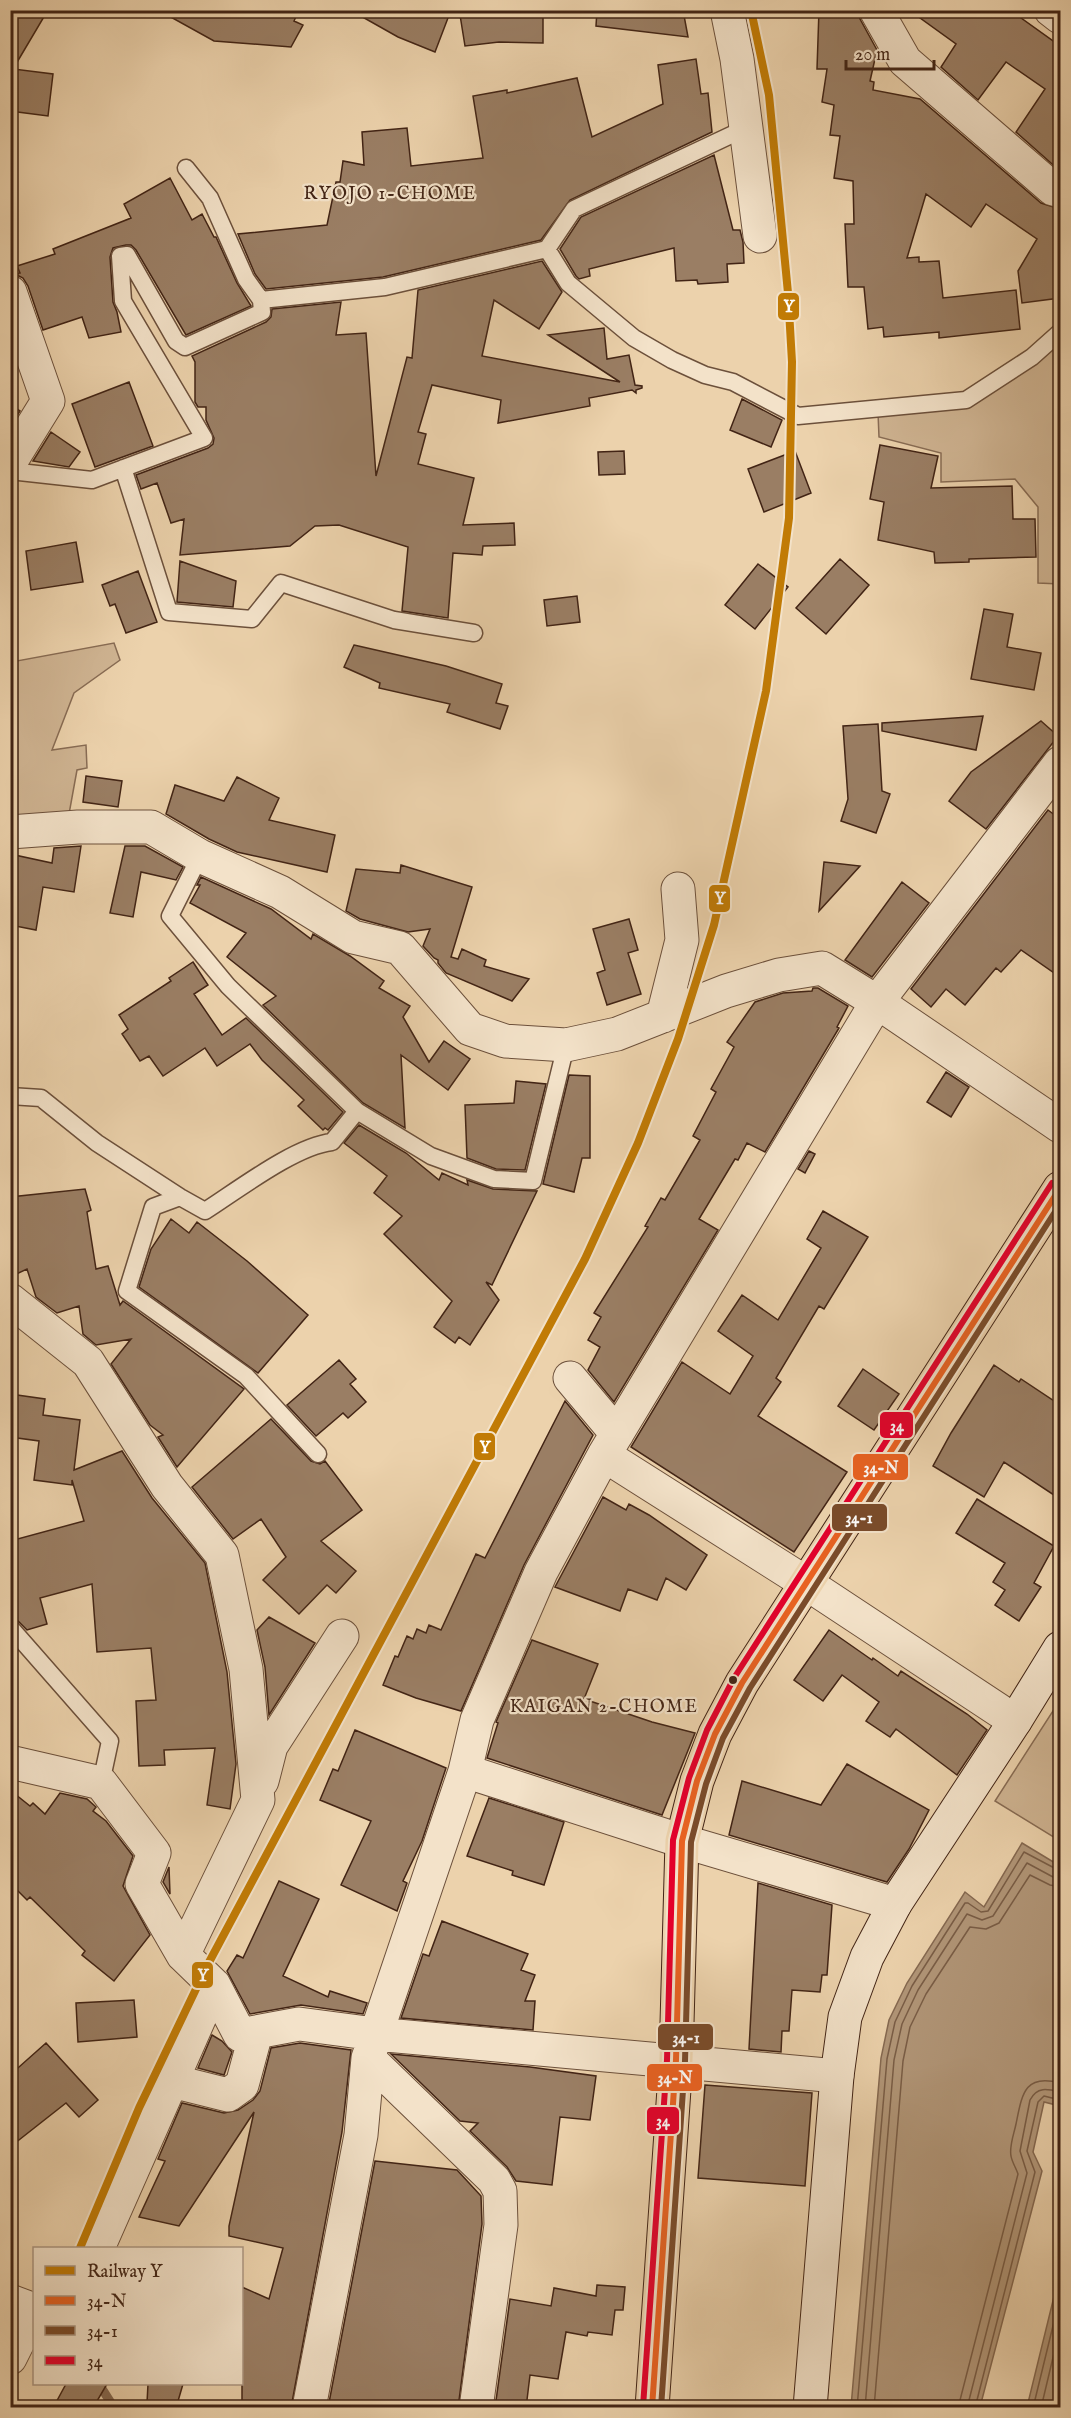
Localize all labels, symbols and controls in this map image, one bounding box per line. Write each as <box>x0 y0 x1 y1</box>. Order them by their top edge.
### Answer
scale bar <box>846 33 934 71</box>
text: 20 m <box>855 44 890 67</box>
district label: RYOJO 1-CHOME <box>304 183 477 206</box>
line badge: Y <box>777 292 800 321</box>
text: Y <box>784 298 796 318</box>
line badge: Y <box>708 884 731 913</box>
text: Y <box>715 890 727 910</box>
line badge: 34 <box>879 1411 914 1439</box>
text: 34 <box>890 1417 905 1437</box>
line badge: Y <box>473 1432 496 1461</box>
text: Y <box>480 1439 492 1459</box>
line badge: 34-N <box>852 1453 909 1481</box>
text: 34-N <box>863 1459 899 1479</box>
line badge: 34-1 <box>831 1503 888 1532</box>
text: 34-1 <box>845 1509 873 1529</box>
unlabelled marker <box>727 1674 739 1686</box>
district label: KAIGAN 2-CHOME <box>510 1696 698 1719</box>
line badge: Y <box>191 1961 214 1989</box>
text: Y <box>198 1967 210 1987</box>
line badge: 34-1 <box>657 2023 714 2051</box>
text: 34-1 <box>672 2029 700 2049</box>
line badge: 34-N <box>646 2063 703 2092</box>
text: 34-N <box>657 2069 693 2089</box>
line badge: 34 <box>646 2106 680 2135</box>
text: 34 <box>656 2112 671 2132</box>
legend <box>33 2247 243 2385</box>
text: Railway Y <box>87 2261 163 2284</box>
text: 34-N <box>87 2291 127 2314</box>
text: 34-1 <box>87 2321 118 2344</box>
text: 34 <box>87 2351 103 2374</box>

